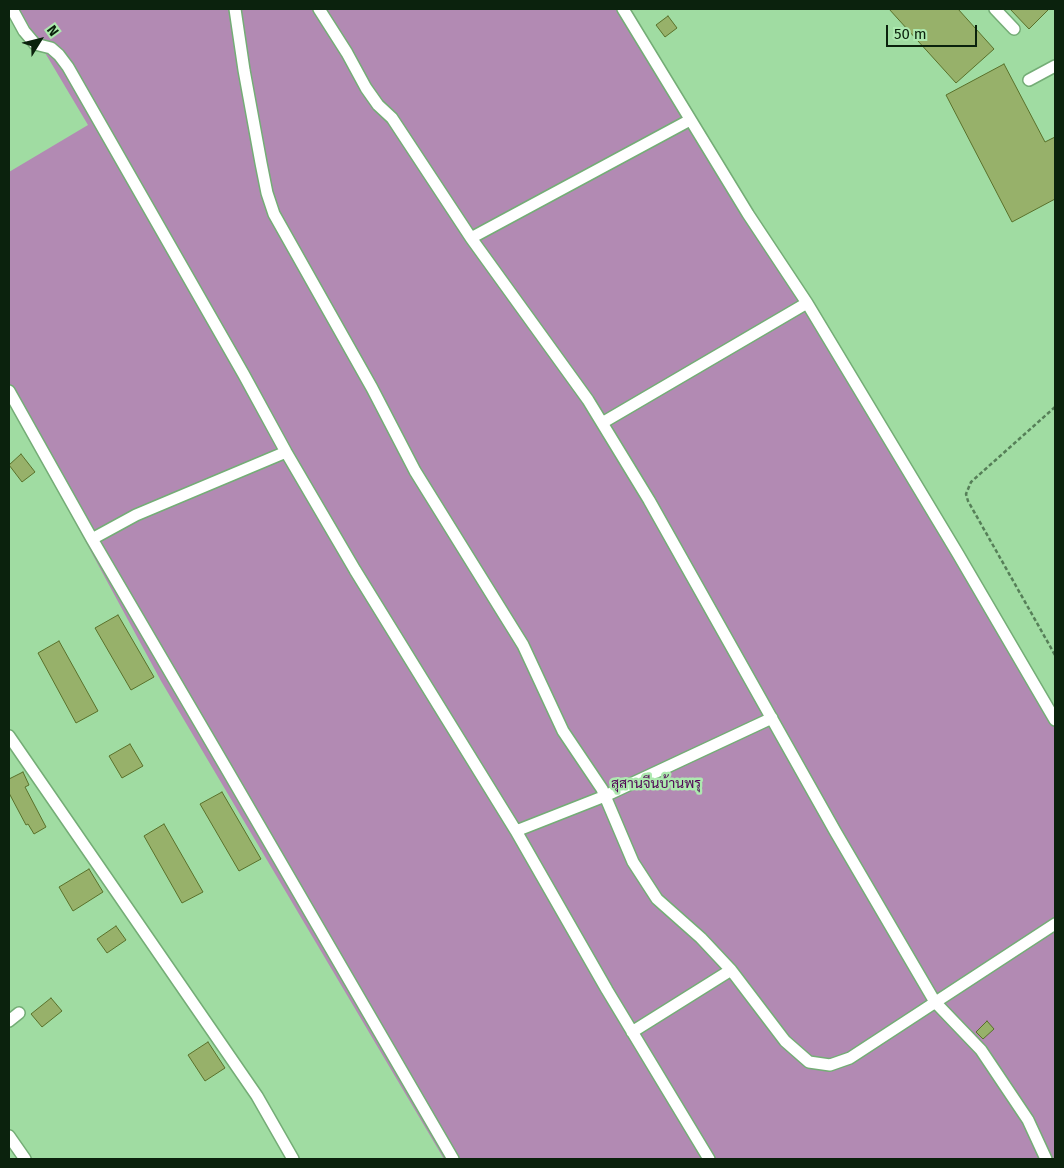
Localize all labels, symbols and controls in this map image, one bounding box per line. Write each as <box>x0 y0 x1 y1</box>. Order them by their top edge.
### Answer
north arrow <box>15 15 65 65</box>
scale bar <box>889 15 980 47</box>
text: N <box>43 22 62 40</box>
text: 50 m <box>894 25 927 43</box>
park label: สุสานจีนบ้านพรุ <box>611 776 701 792</box>

